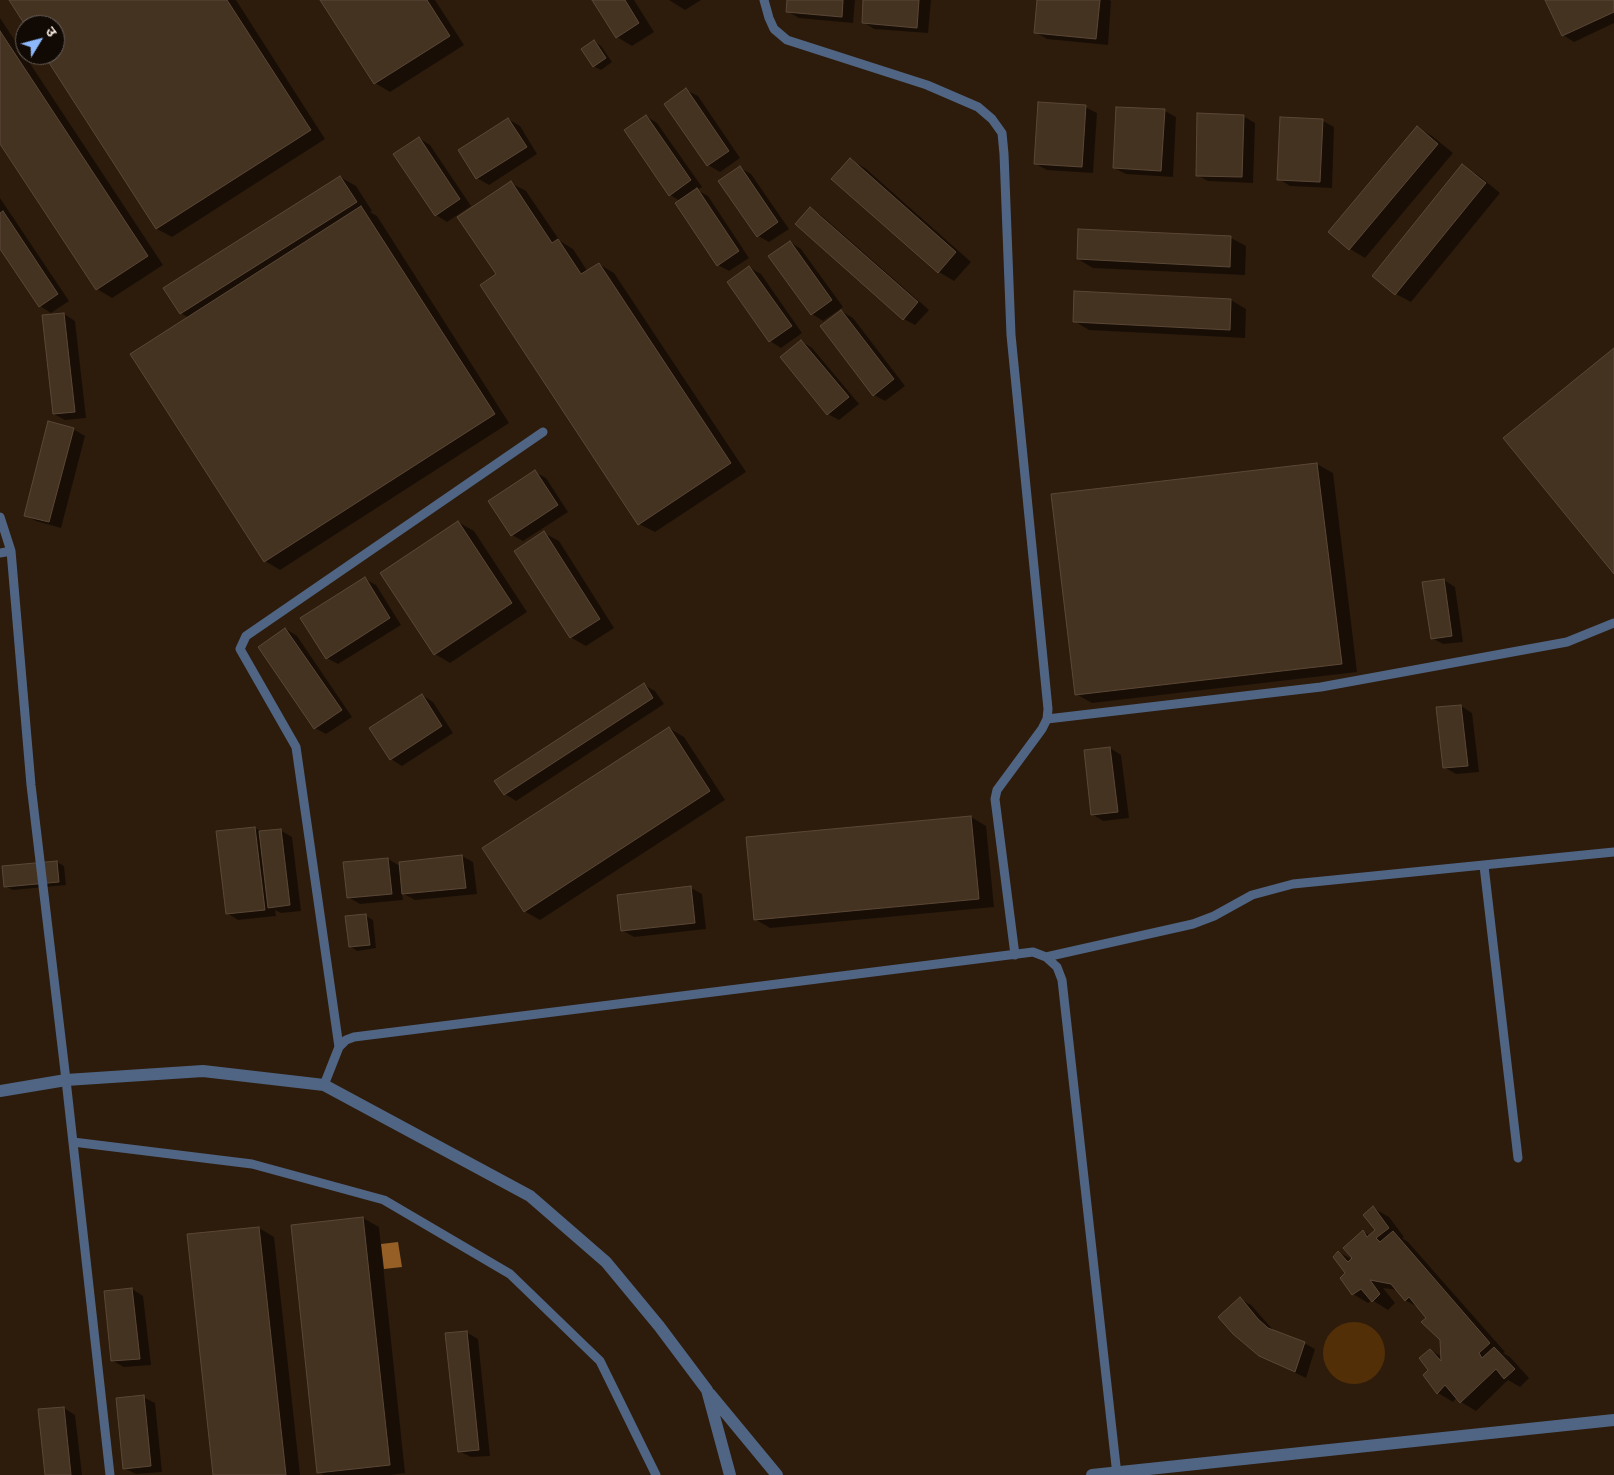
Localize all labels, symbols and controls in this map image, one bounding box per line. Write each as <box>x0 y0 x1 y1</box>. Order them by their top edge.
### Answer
north arrow <box>15 15 65 65</box>
text: उ <box>42 22 62 40</box>

